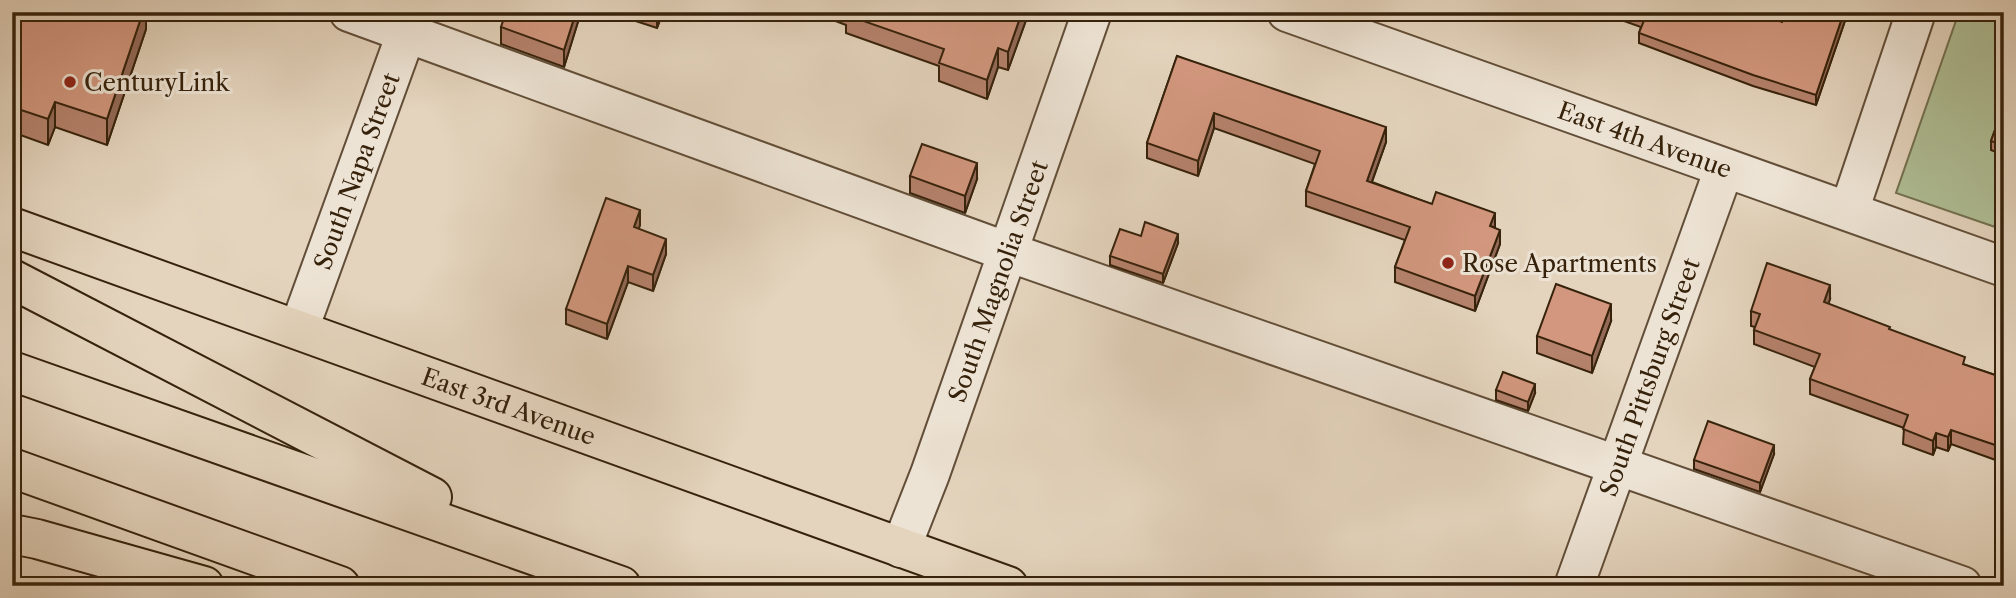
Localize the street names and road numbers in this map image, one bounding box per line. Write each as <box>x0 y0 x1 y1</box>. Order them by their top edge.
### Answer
street label: South Napa Street <box>307 68 405 273</box>
street label: East 4th Avenue <box>1554 95 1736 184</box>
street label: South Magnolia Street <box>942 156 1054 406</box>
street label: South Pittsburg Street <box>1593 254 1705 500</box>
street label: East 3rd Avenue <box>418 361 600 451</box>

